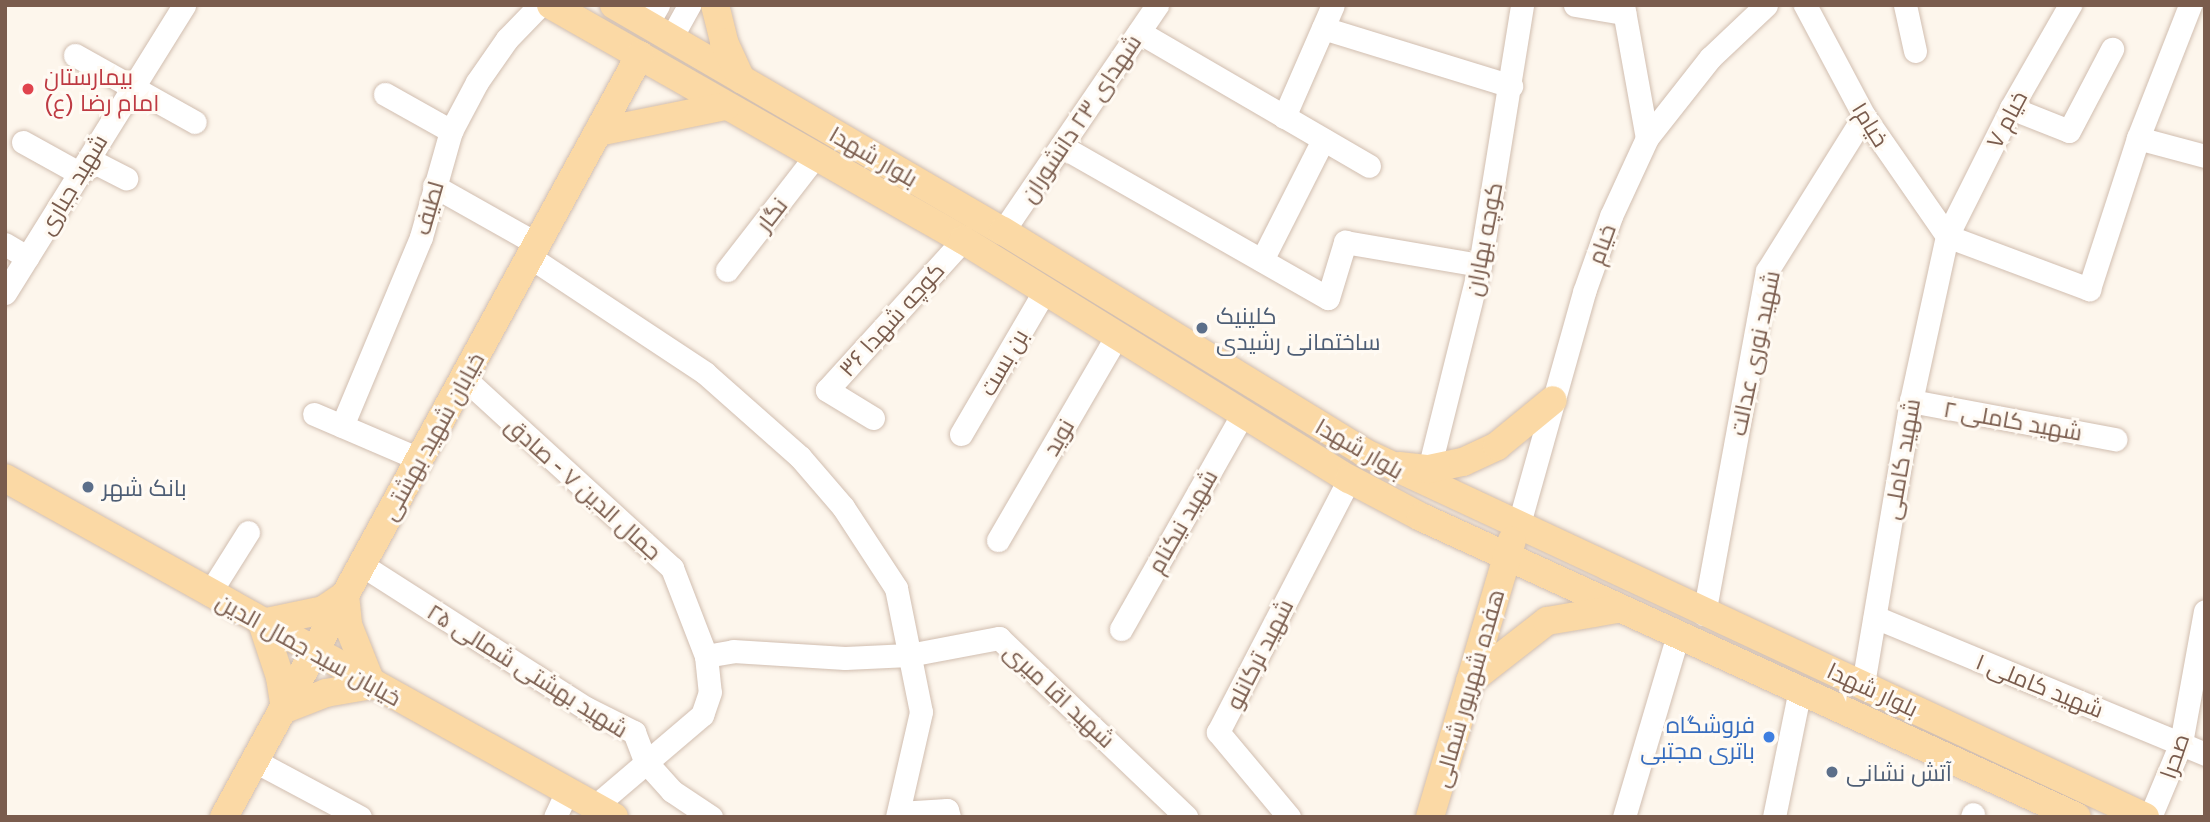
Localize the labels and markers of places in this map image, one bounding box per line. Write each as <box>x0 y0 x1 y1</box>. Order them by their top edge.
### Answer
place label: بیمارستان امام رضا (ع) <box>44 62 160 116</box>
marker: بیمارستان امام رضا (ع) <box>18 79 38 99</box>
place label: کلینیک ساختمانی رشیدی <box>1216 301 1381 355</box>
marker: کلینیک ساختمانی رشیدی <box>1194 320 1210 336</box>
place label: بانک شهر <box>102 473 187 501</box>
marker: بانک شهر <box>80 479 96 495</box>
place label: فروشگاه باتری مجتبی <box>1640 710 1755 764</box>
marker: فروشگاه باتری مجتبی <box>1761 729 1777 745</box>
place label: آتش نشانی <box>1846 758 1952 786</box>
marker: آتش نشانی <box>1824 764 1840 780</box>

